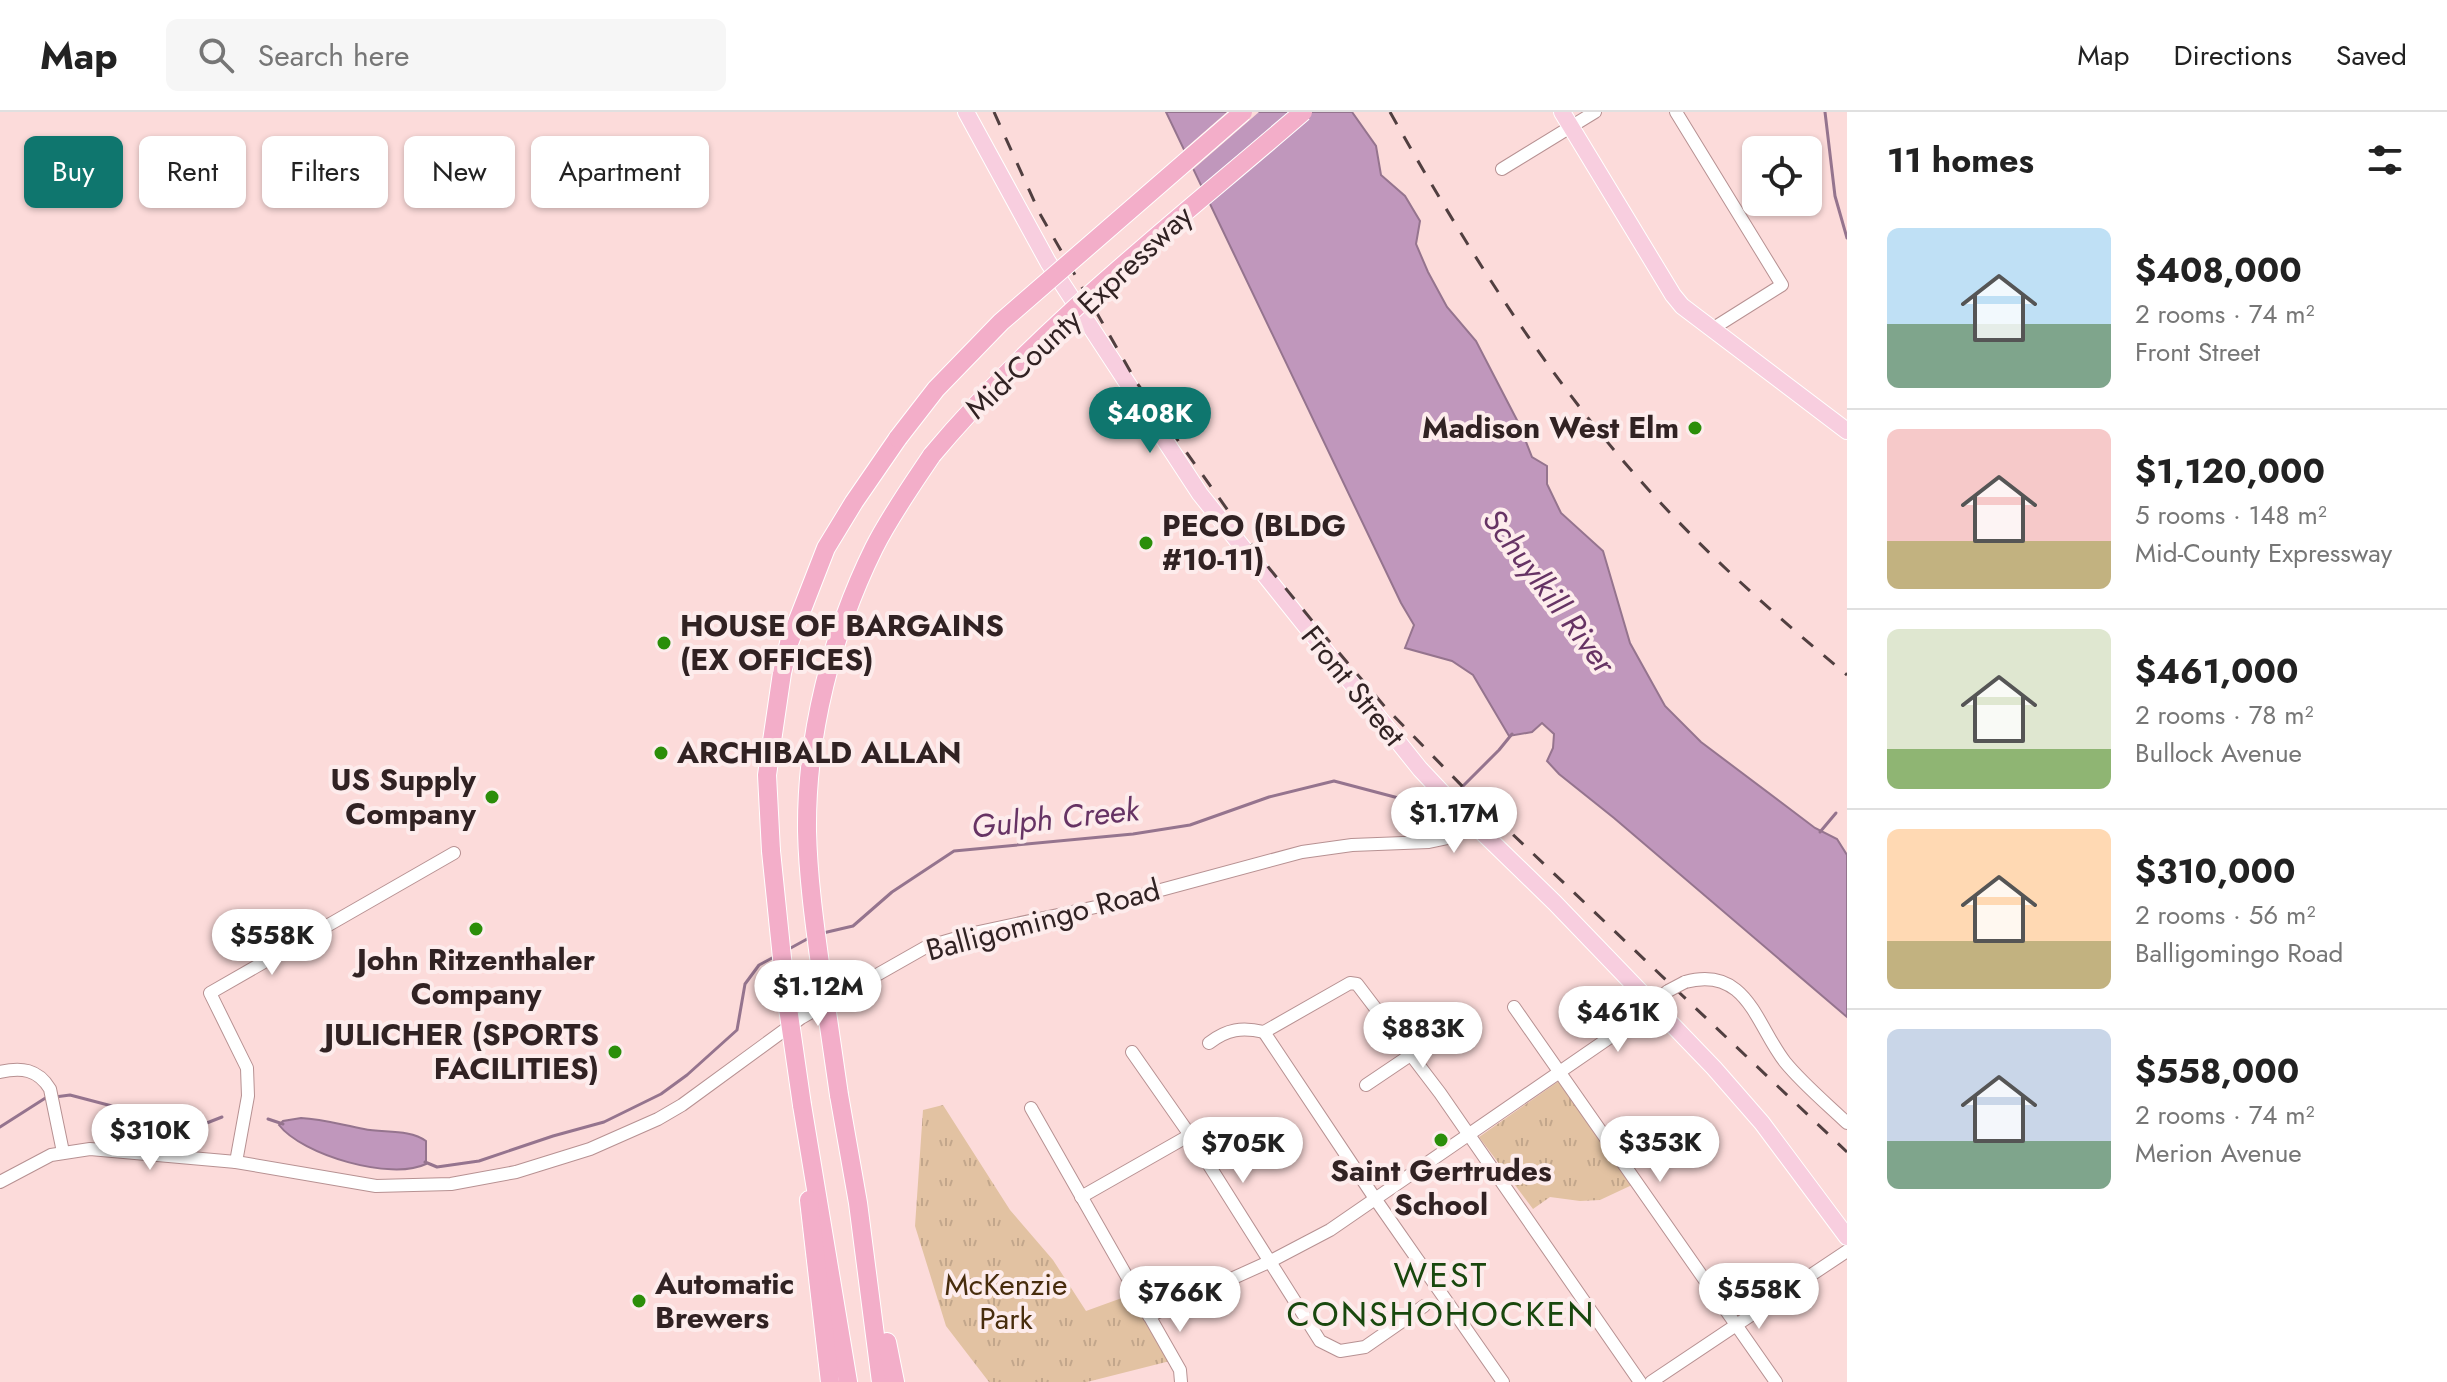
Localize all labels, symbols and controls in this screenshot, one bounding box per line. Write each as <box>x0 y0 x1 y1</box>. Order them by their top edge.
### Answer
search box <box>166 19 726 91</box>
text: Map <box>40 28 118 83</box>
icon: search <box>194 33 238 77</box>
text: Search here <box>258 34 410 77</box>
text: Map <box>2077 35 2129 76</box>
text: Directions <box>2173 35 2292 76</box>
text: Saved <box>2336 35 2407 76</box>
chip: Buy <box>24 136 123 208</box>
chip: Rent <box>139 136 246 208</box>
chip: Filters <box>262 136 388 208</box>
chip: New <box>404 136 515 208</box>
chip: Apartment <box>531 136 709 208</box>
map controls <box>1742 136 1822 216</box>
button: locate <box>1742 136 1822 216</box>
text: 11 homes <box>1887 136 2034 185</box>
icon: filters <box>2363 138 2407 182</box>
street label: Mid-County Expressway <box>955 194 1202 429</box>
text: $408,000 <box>2135 246 2302 295</box>
icon: home <box>1951 260 2047 356</box>
text: 2 rooms · 74 m² <box>2135 295 2315 333</box>
text: Front Street <box>2135 333 2260 371</box>
pin: $408K <box>1094 387 1206 455</box>
text: $408K <box>1107 394 1193 432</box>
place label: Madison West Elm <box>1422 406 1679 449</box>
marker: Madison West Elm <box>1686 419 1704 437</box>
text: $1,120,000 <box>2135 447 2325 496</box>
icon: home <box>1951 461 2047 557</box>
text: 5 rooms · 148 m² <box>2135 496 2327 534</box>
water label: Schuylkill River <box>1472 499 1628 685</box>
place label: PECO (BLDG #10-11) <box>1162 504 1346 581</box>
marker: PECO (BLDG #10-11) <box>1137 534 1155 552</box>
text: Mid-County Expressway <box>2135 534 2392 572</box>
place label: HOUSE OF BARGAINS (EX OFFICES) <box>680 604 1004 681</box>
street label: Front Street <box>1291 616 1416 756</box>
marker: HOUSE OF BARGAINS (EX OFFICES) <box>655 634 673 652</box>
text: $461,000 <box>2135 647 2298 696</box>
icon: home <box>1951 661 2047 757</box>
text: 2 rooms · 78 m² <box>2135 696 2314 734</box>
place label: ARCHIBALD ALLAN <box>676 731 962 774</box>
text: Bullock Avenue <box>2135 734 2302 772</box>
marker: ARCHIBALD ALLAN <box>652 744 670 762</box>
place label: US Supply Company <box>330 758 476 835</box>
water label: Gulph Creek <box>969 786 1142 850</box>
pin: $1.17M <box>1389 787 1519 855</box>
marker: US Supply Company <box>483 788 501 806</box>
text: $1.17M <box>1409 794 1499 832</box>
text: $310,000 <box>2135 847 2296 896</box>
icon: home <box>1951 861 2047 957</box>
street label: Balligomingo Road <box>921 868 1165 971</box>
text: 2 rooms · 56 m² <box>2135 896 2315 934</box>
pin: $558K <box>216 909 328 977</box>
text: $558K <box>230 916 314 954</box>
marker: John Ritzenthaler Company <box>467 920 485 938</box>
text: Balligomingo Road <box>2135 934 2343 972</box>
place label: John Ritzenthaler Company <box>352 938 596 1015</box>
pin: $1.12M <box>753 960 883 1028</box>
text: $1.12M <box>772 967 864 1005</box>
pin: $461K <box>1562 986 1674 1054</box>
text: $461K <box>1576 993 1660 1031</box>
pin: $883K <box>1367 1002 1479 1070</box>
text: $883K <box>1381 1009 1465 1047</box>
place label: JULICHER (SPORTS FACILITIES) <box>319 1013 599 1090</box>
marker: JULICHER (SPORTS FACILITIES) <box>606 1043 624 1061</box>
text: $558,000 <box>2135 1047 2299 1096</box>
icon: home <box>1951 1061 2047 1157</box>
text: 2 rooms · 74 m² <box>2135 1096 2315 1134</box>
pin: $310K <box>94 1104 206 1172</box>
text: $310K <box>110 1111 190 1149</box>
pin: $353K <box>1604 1116 1716 1184</box>
pin: $705K <box>1187 1117 1299 1185</box>
text: $353K <box>1618 1123 1702 1161</box>
text: $705K <box>1201 1124 1285 1162</box>
marker: Saint Gertrudes School <box>1432 1131 1450 1149</box>
text: Merion Avenue <box>2135 1134 2302 1172</box>
place label: Saint Gertrudes School <box>1330 1149 1552 1226</box>
district label: WEST CONSHOHOCKEN <box>1286 1251 1596 1339</box>
place label: Automatic Brewers <box>654 1262 794 1339</box>
park label: McKenzie Park <box>945 1263 1067 1340</box>
pin: $558K <box>1703 1263 1815 1331</box>
pin: $766K <box>1124 1266 1236 1334</box>
text: $558K <box>1717 1270 1801 1308</box>
text: $766K <box>1138 1273 1222 1311</box>
marker: Automatic Brewers <box>630 1292 648 1310</box>

